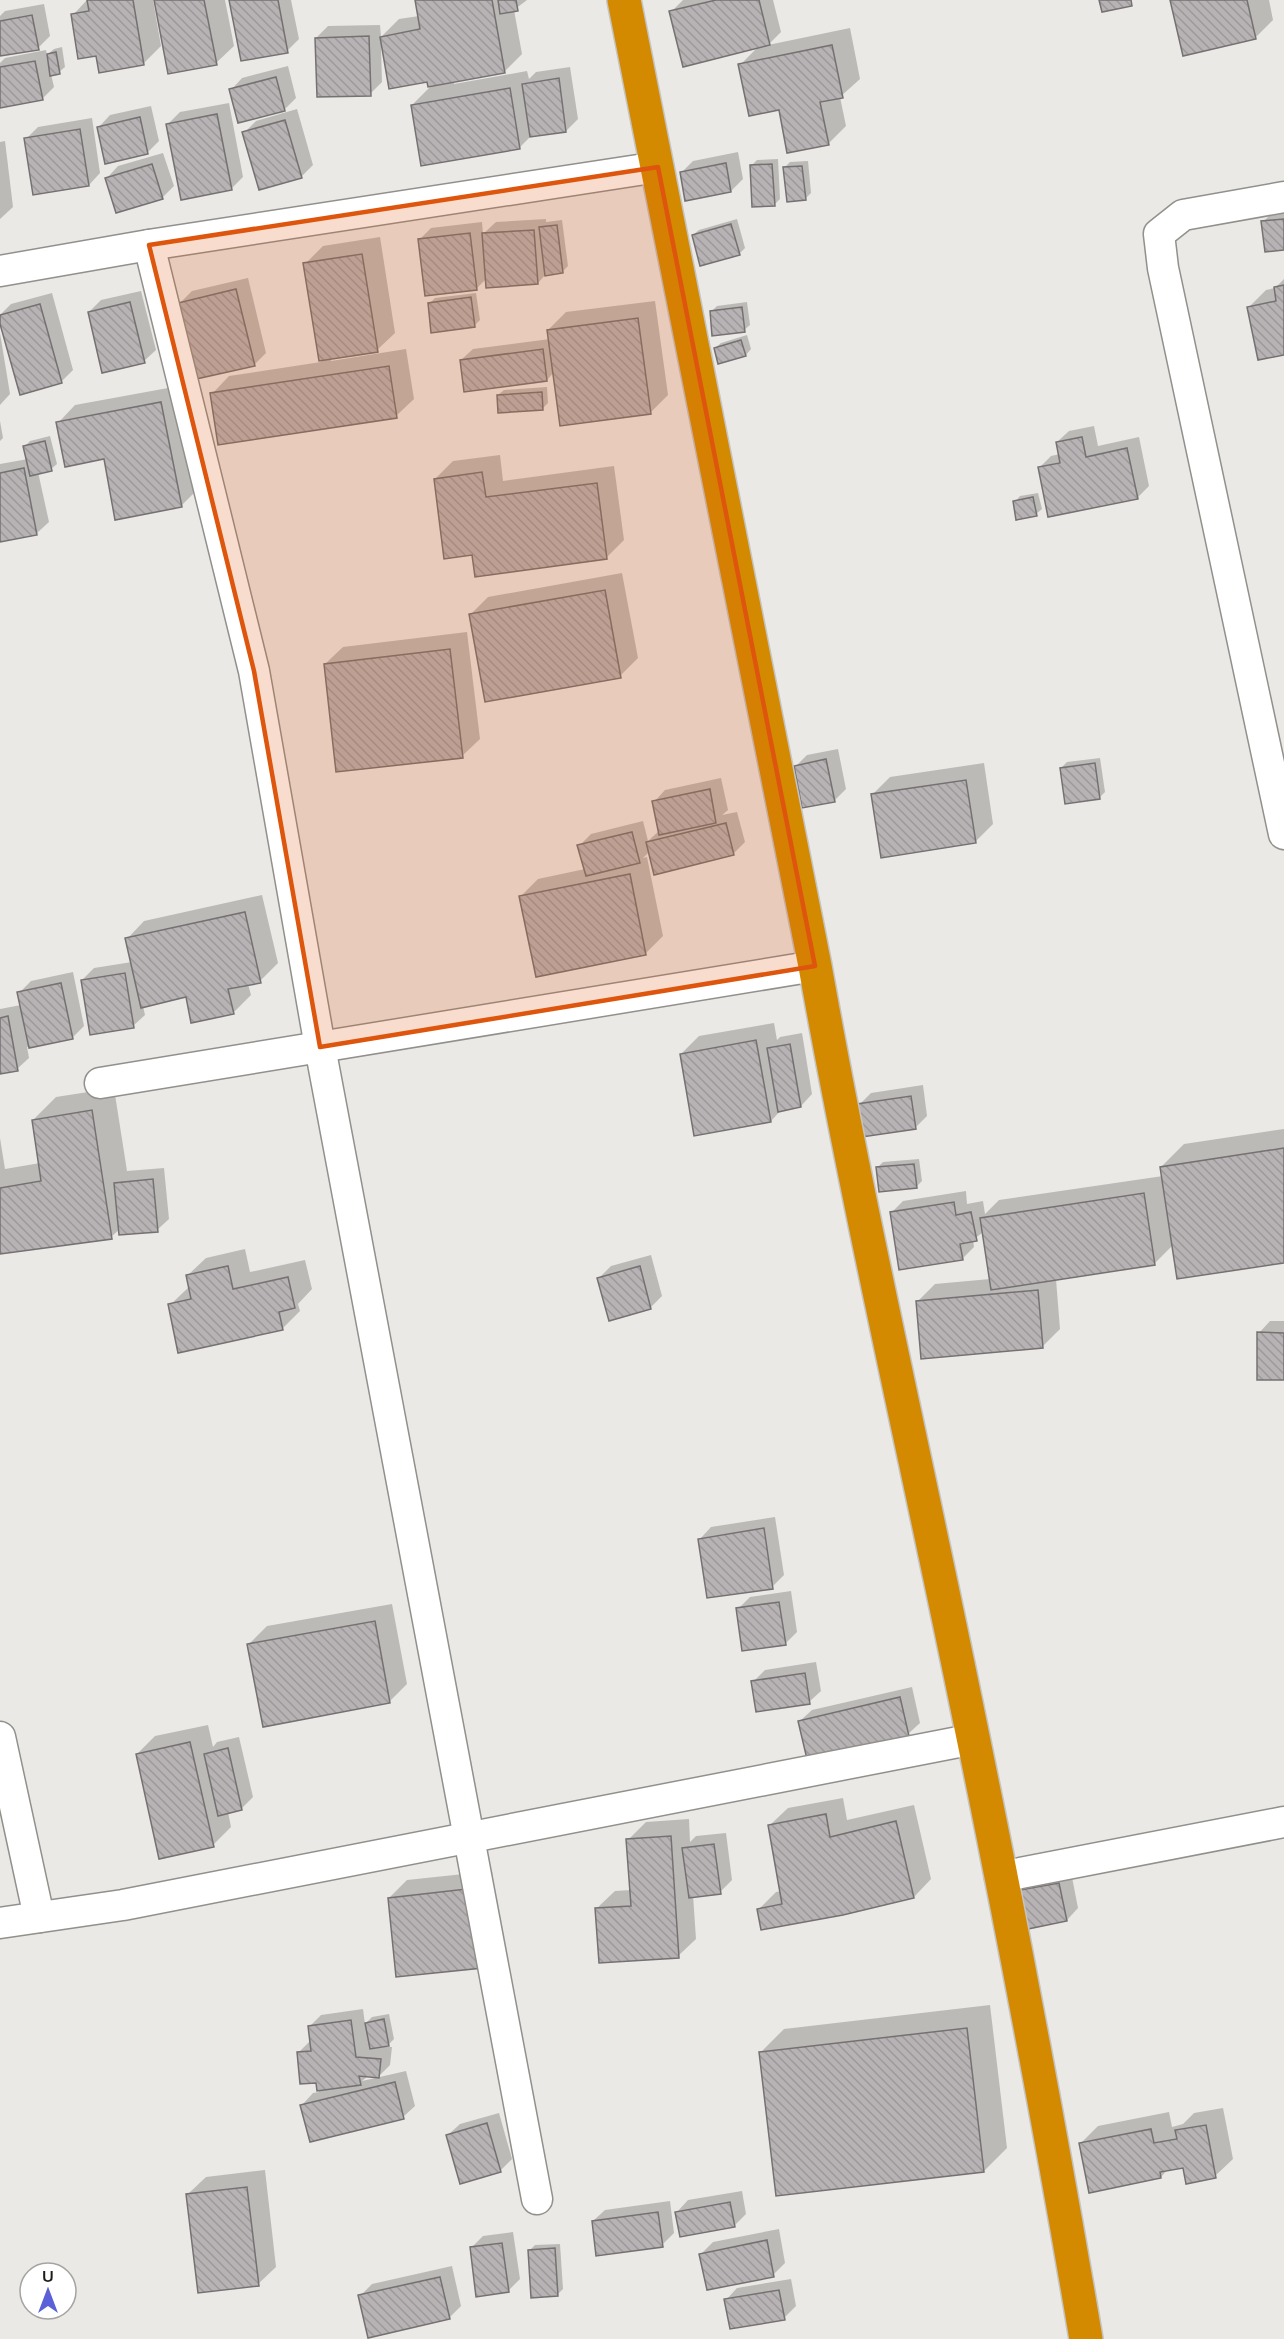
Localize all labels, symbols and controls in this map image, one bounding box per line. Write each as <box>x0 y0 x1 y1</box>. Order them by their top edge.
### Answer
north arrow <box>18 2261 78 2321</box>
text: U <box>42 2266 54 2288</box>

